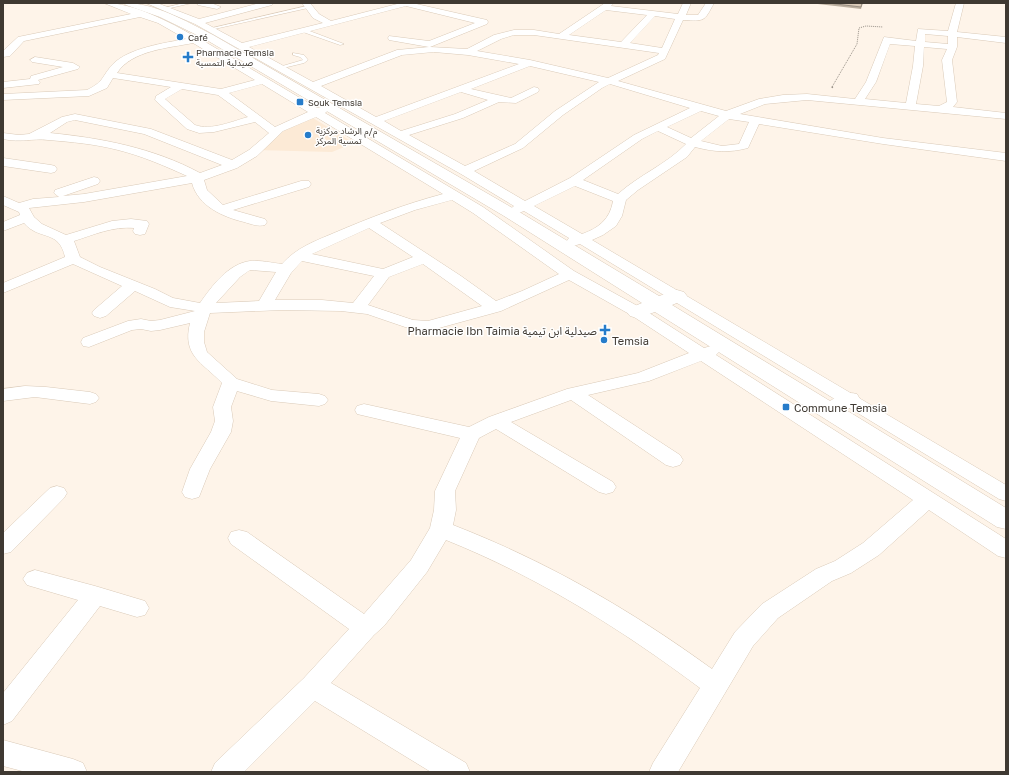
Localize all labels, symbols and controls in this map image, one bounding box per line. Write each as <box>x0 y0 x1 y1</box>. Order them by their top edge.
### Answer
marker: Café <box>175 32 185 42</box>
place label: Café <box>188 32 208 43</box>
place label: Pharmacie Temsia صيدلية التمسية <box>196 47 274 68</box>
marker: Pharmacie Temsia صيدلية التمسية <box>183 52 193 62</box>
marker: Souk Temsia <box>295 97 305 107</box>
place label: Souk Temsia <box>308 97 362 108</box>
place label: م/م الرشاد مركزية تمسية المركز <box>315 125 377 147</box>
marker: م/م الرشاد مركزية تمسية المركز <box>303 130 313 140</box>
place label: Pharmacie Ibn Taimia صيدلية ابن تيمية <box>408 324 597 338</box>
marker: Pharmacie Ibn Taimia صيدلية ابن تيمية <box>600 325 610 335</box>
place label: Temsia <box>612 334 649 347</box>
marker: Temsia <box>599 335 609 345</box>
place label: Commune Temsia <box>794 401 887 414</box>
marker: Commune Temsia <box>781 402 791 412</box>

